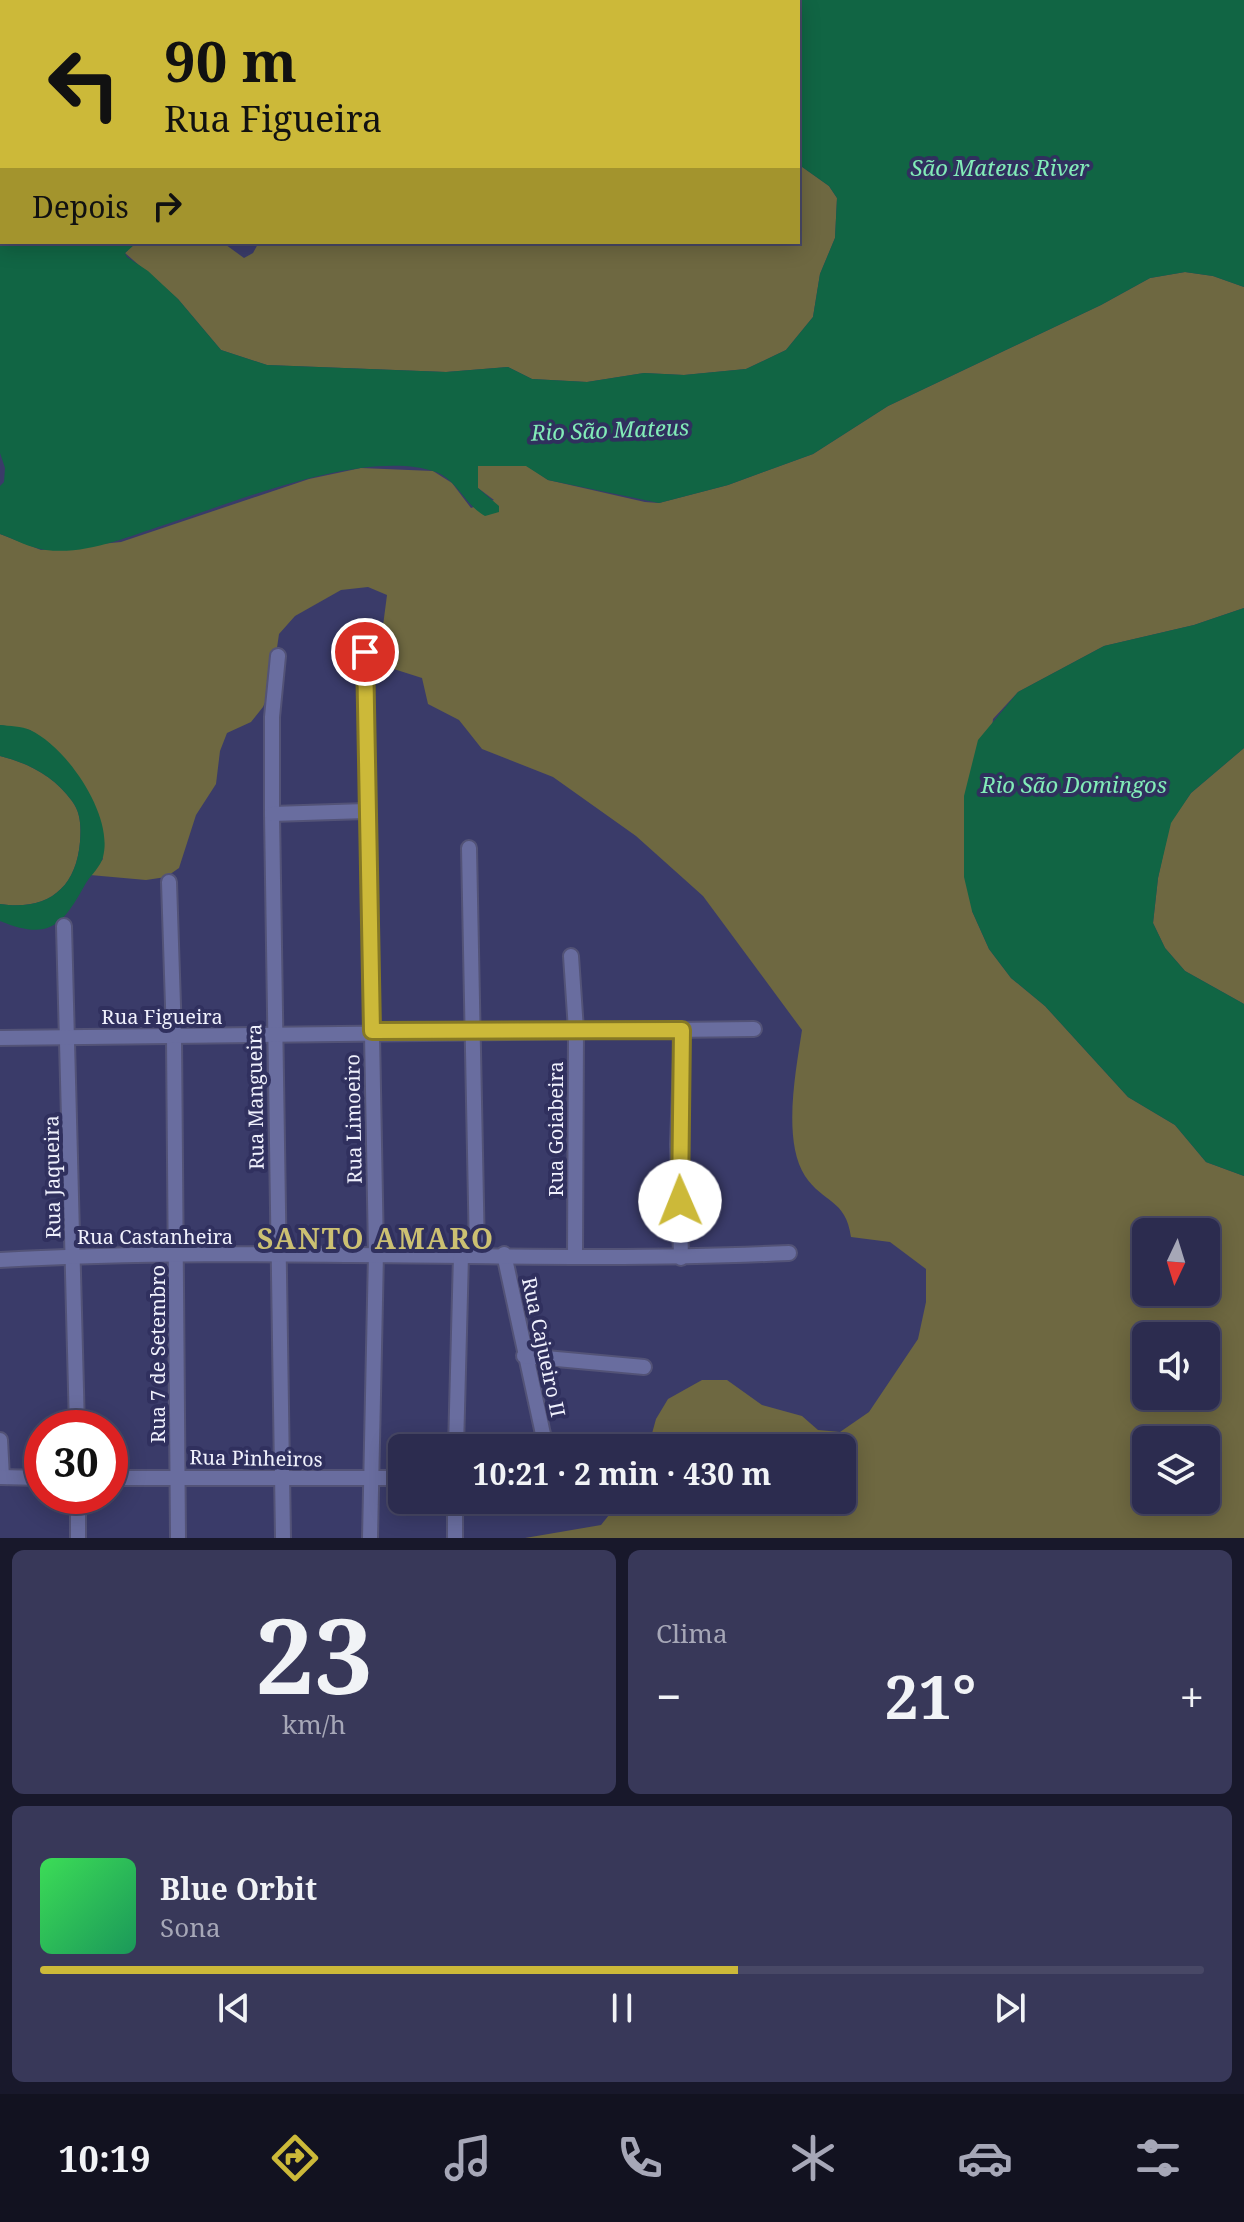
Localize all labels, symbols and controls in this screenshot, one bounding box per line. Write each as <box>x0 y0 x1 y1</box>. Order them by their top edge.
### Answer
text: 90 m <box>164 22 297 98</box>
icon: left <box>32 32 136 136</box>
text: Rua Figueira <box>164 94 382 143</box>
water label: São Mateus River <box>911 152 1090 182</box>
icon: right <box>145 184 189 228</box>
text: Depois <box>32 186 129 227</box>
water label: Rio São Mateus <box>529 411 690 447</box>
pin <box>331 618 399 686</box>
icon: arrive <box>343 630 387 674</box>
water label: Rio São Domingos <box>980 769 1167 799</box>
street label: Rua Figueira <box>101 1003 223 1030</box>
street label: Rua Mangueira <box>240 1024 270 1170</box>
street label: Rua Limoeiro <box>338 1054 368 1184</box>
street label: Rua Goiabeira <box>542 1061 569 1197</box>
street label: Rua Jaqueira <box>37 1115 67 1239</box>
position arrow <box>638 1159 722 1243</box>
north arrow <box>1132 1218 1220 1306</box>
map controls <box>1132 1218 1220 1514</box>
district label: SANTO AMARO <box>257 1219 495 1257</box>
street label: Rua Castanheira <box>77 1223 233 1250</box>
street label: Rua 7 de Setembro <box>144 1265 171 1443</box>
street label: Rua Cajueiro II <box>516 1275 572 1419</box>
button: sound <box>1132 1322 1220 1410</box>
speed limit sign: 30 <box>24 1410 128 1514</box>
button: layers <box>1132 1426 1220 1514</box>
street label: Rua Pinheiros <box>189 1443 323 1473</box>
text: 10:21 · 2 min · 430 m <box>473 1453 771 1494</box>
text: 23 <box>255 1583 373 1724</box>
text: Clima <box>656 1615 728 1651</box>
text: 21° <box>885 1655 976 1737</box>
text: − <box>656 1666 681 1726</box>
text: + <box>1179 1666 1204 1726</box>
text: km/h <box>282 1706 346 1742</box>
text: Blue Orbit <box>160 1868 317 1909</box>
text: Sona <box>160 1909 221 1945</box>
icon: previous <box>212 1986 256 2030</box>
icon: pause <box>600 1986 644 2030</box>
icon: next <box>988 1986 1032 2030</box>
icon: directions <box>267 2130 323 2186</box>
icon: music <box>440 2130 496 2186</box>
icon: phone <box>612 2130 668 2186</box>
icon: climate <box>785 2130 841 2186</box>
icon: car <box>957 2130 1013 2186</box>
icon: filters <box>1130 2130 1186 2186</box>
text: 10:19 <box>58 2134 151 2183</box>

